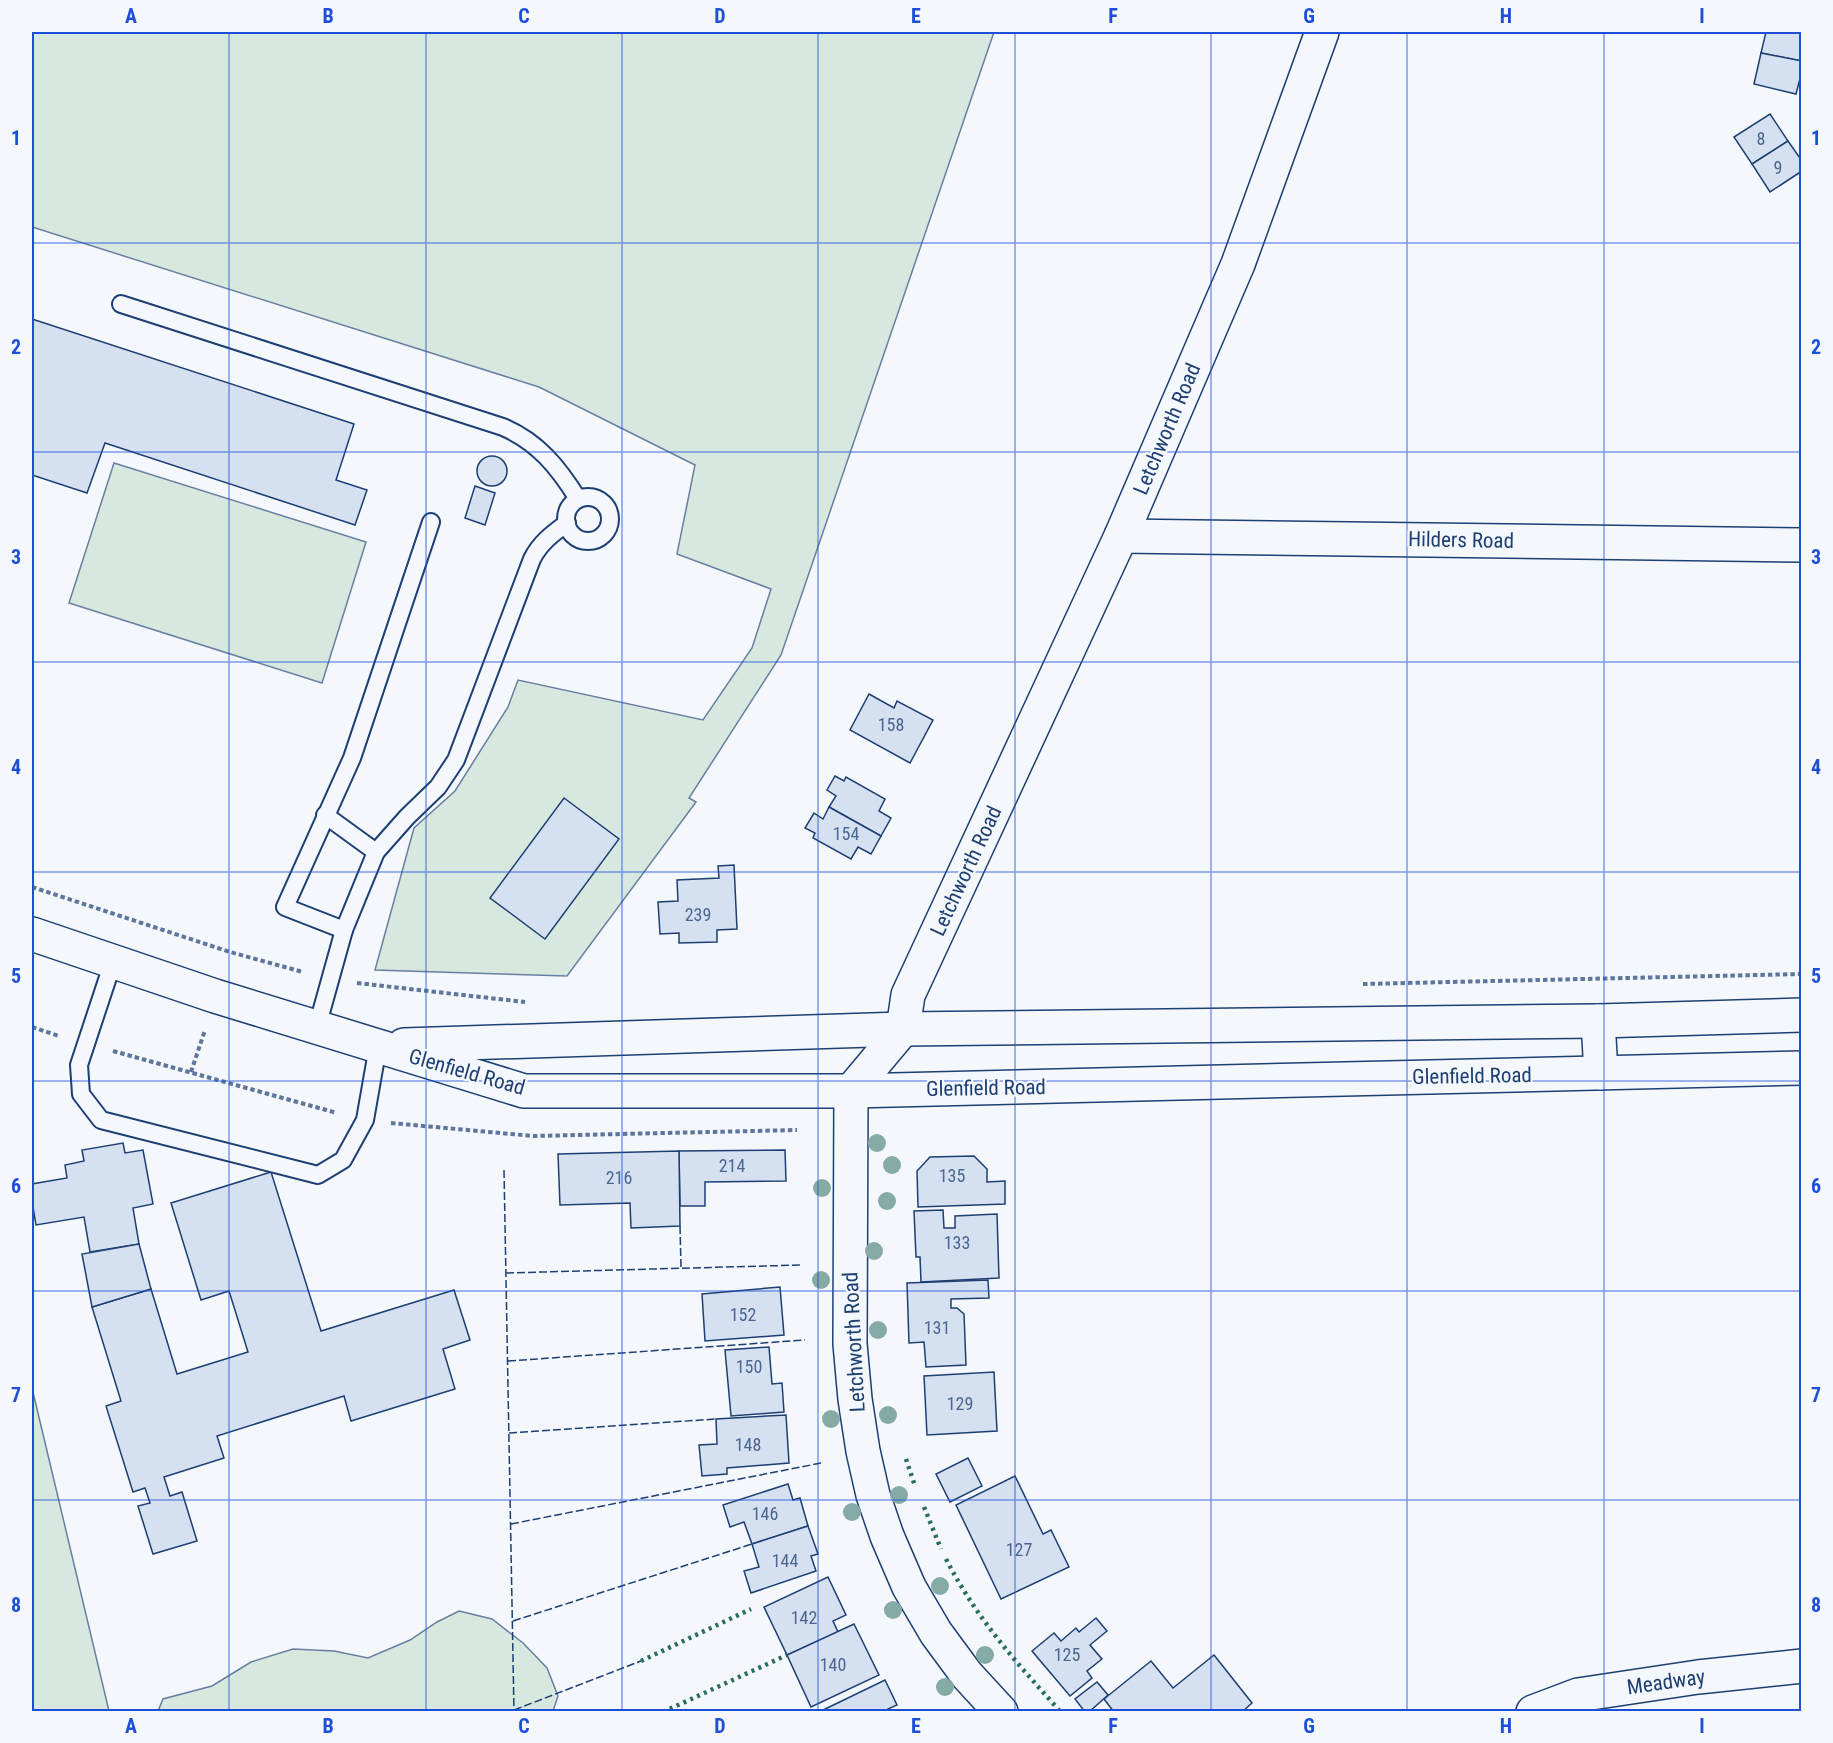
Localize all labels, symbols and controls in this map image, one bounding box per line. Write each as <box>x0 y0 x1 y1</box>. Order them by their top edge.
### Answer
text: A <box>125 4 137 28</box>
text: B <box>322 4 334 28</box>
text: C <box>518 4 530 28</box>
text: D <box>714 4 726 28</box>
text: E <box>911 4 921 28</box>
text: F <box>1108 4 1118 28</box>
text: G <box>1303 4 1315 28</box>
text: H <box>1500 4 1512 28</box>
text: I <box>1699 4 1705 28</box>
text: 1 <box>11 126 21 150</box>
text: 1 <box>1811 126 1821 150</box>
house number: 8 <box>1757 128 1765 149</box>
house number: 9 <box>1774 157 1782 178</box>
text: 2 <box>11 335 21 359</box>
text: 2 <box>1811 335 1821 359</box>
street label: Letchworth Road <box>1129 360 1205 498</box>
street label: Hilders Road <box>1408 527 1514 553</box>
text: 3 <box>11 545 21 569</box>
text: 3 <box>1811 545 1821 569</box>
house number: 158 <box>878 714 904 735</box>
text: 4 <box>11 755 21 779</box>
text: 4 <box>1811 755 1821 779</box>
street label: Letchworth Road <box>925 802 1007 940</box>
house number: 154 <box>833 823 859 844</box>
house number: 239 <box>685 904 711 925</box>
text: 5 <box>11 964 21 988</box>
text: 5 <box>1811 964 1821 988</box>
street label: Glenfield Road <box>406 1044 528 1100</box>
street label: Glenfield Road <box>1412 1063 1532 1089</box>
street label: Glenfield Road <box>926 1075 1046 1101</box>
house number: 214 <box>719 1155 745 1176</box>
house number: 135 <box>939 1165 965 1186</box>
house number: 216 <box>606 1167 632 1188</box>
text: 6 <box>11 1174 21 1198</box>
text: 6 <box>1811 1174 1821 1198</box>
house number: 133 <box>944 1232 970 1253</box>
street label: Letchworth Road <box>838 1271 870 1413</box>
house number: 152 <box>730 1304 756 1325</box>
house number: 131 <box>924 1317 950 1338</box>
house number: 150 <box>736 1356 762 1377</box>
text: 7 <box>11 1383 21 1407</box>
text: 7 <box>1811 1383 1821 1407</box>
house number: 129 <box>947 1393 973 1414</box>
house number: 148 <box>735 1434 761 1455</box>
house number: 146 <box>752 1503 778 1524</box>
house number: 127 <box>1006 1539 1032 1560</box>
house number: 144 <box>772 1550 798 1571</box>
text: 8 <box>11 1593 21 1617</box>
text: 8 <box>1811 1593 1821 1617</box>
house number: 142 <box>791 1607 817 1628</box>
house number: 125 <box>1054 1644 1080 1665</box>
house number: 140 <box>820 1654 846 1675</box>
street label: Meadway <box>1625 1665 1707 1699</box>
text: A <box>125 1714 137 1738</box>
text: B <box>322 1714 334 1738</box>
text: C <box>518 1714 530 1738</box>
text: D <box>714 1714 726 1738</box>
text: E <box>911 1714 921 1738</box>
text: F <box>1108 1714 1118 1738</box>
text: G <box>1303 1714 1315 1738</box>
text: H <box>1500 1714 1512 1738</box>
text: I <box>1699 1714 1705 1738</box>

